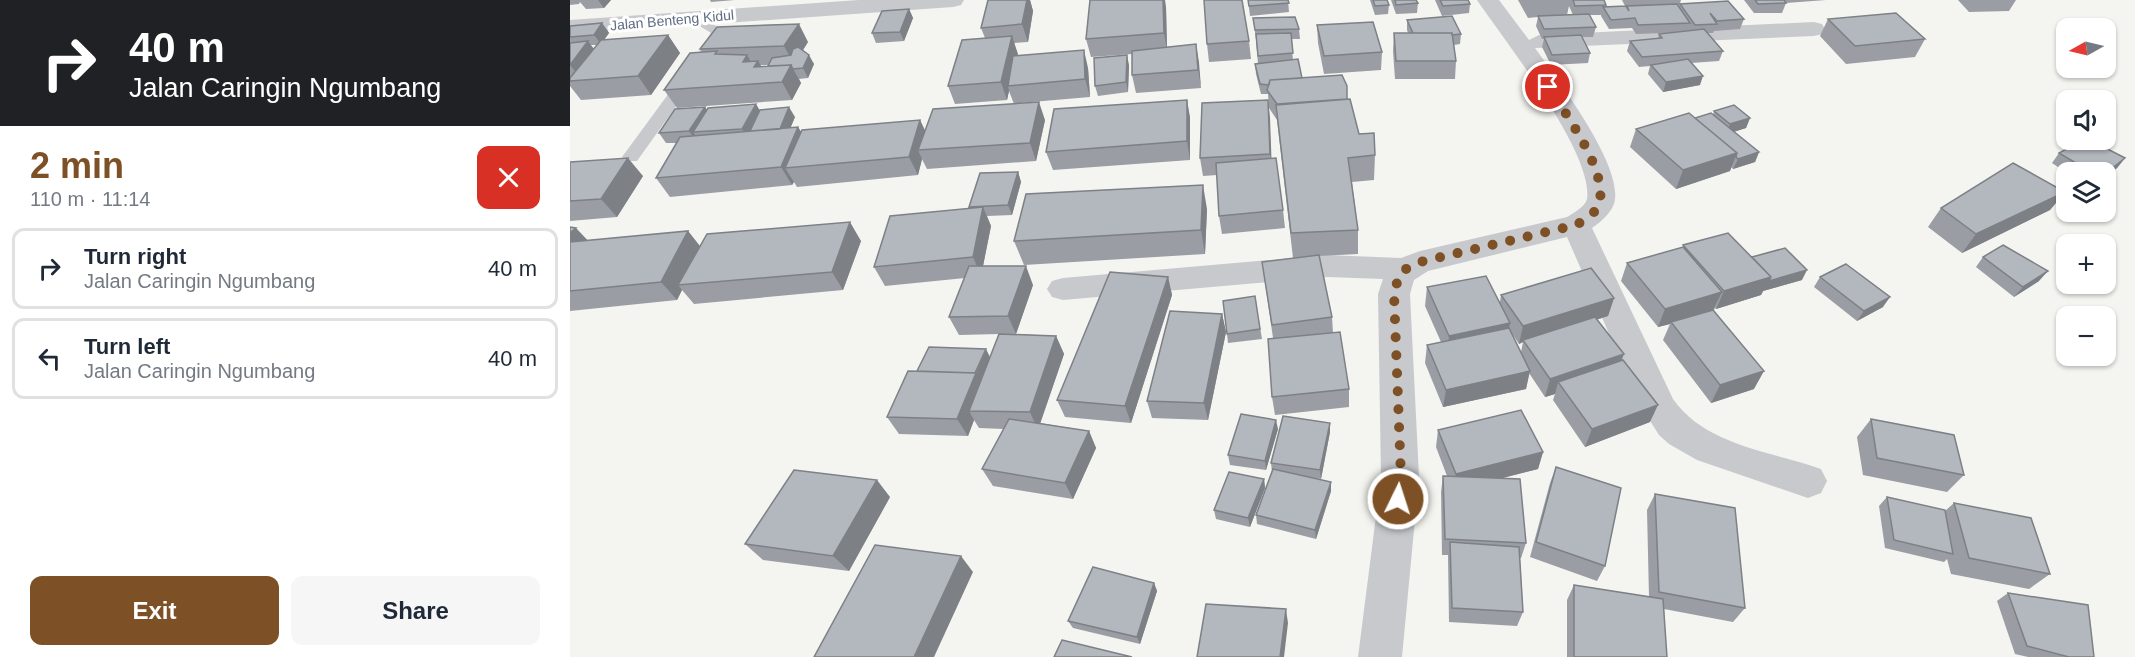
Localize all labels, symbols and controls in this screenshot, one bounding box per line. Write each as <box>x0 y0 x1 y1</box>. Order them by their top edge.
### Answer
street label: Jalan Benteng Kidul <box>609 7 735 33</box>
north arrow <box>2056 18 2116 78</box>
map controls <box>2056 18 2116 366</box>
icon: right <box>30 24 108 102</box>
text: 40 m <box>129 24 225 71</box>
pin <box>1522 61 1573 112</box>
icon: arrive <box>1531 70 1564 103</box>
text: Jalan Caringin Ngumbang <box>129 73 441 103</box>
button: sound <box>2056 90 2116 150</box>
text: 2 min <box>30 145 124 186</box>
button: close <box>477 146 540 209</box>
button: layers <box>2056 162 2116 222</box>
text: 110 m · 11:14 <box>30 188 150 210</box>
button: + <box>2056 234 2116 294</box>
text: Turn right <box>84 244 186 269</box>
icon: right <box>33 252 66 285</box>
text: 40 m <box>488 256 537 281</box>
text: Jalan Caringin Ngumbang <box>84 270 315 292</box>
button: − <box>2056 306 2116 366</box>
text: Turn left <box>84 334 170 359</box>
icon: left <box>33 342 66 375</box>
text: 40 m <box>488 346 537 371</box>
text: Jalan Caringin Ngumbang <box>84 360 315 382</box>
position arrow <box>1366 467 1430 531</box>
button: Exit <box>30 576 279 645</box>
button: Share <box>291 576 540 645</box>

